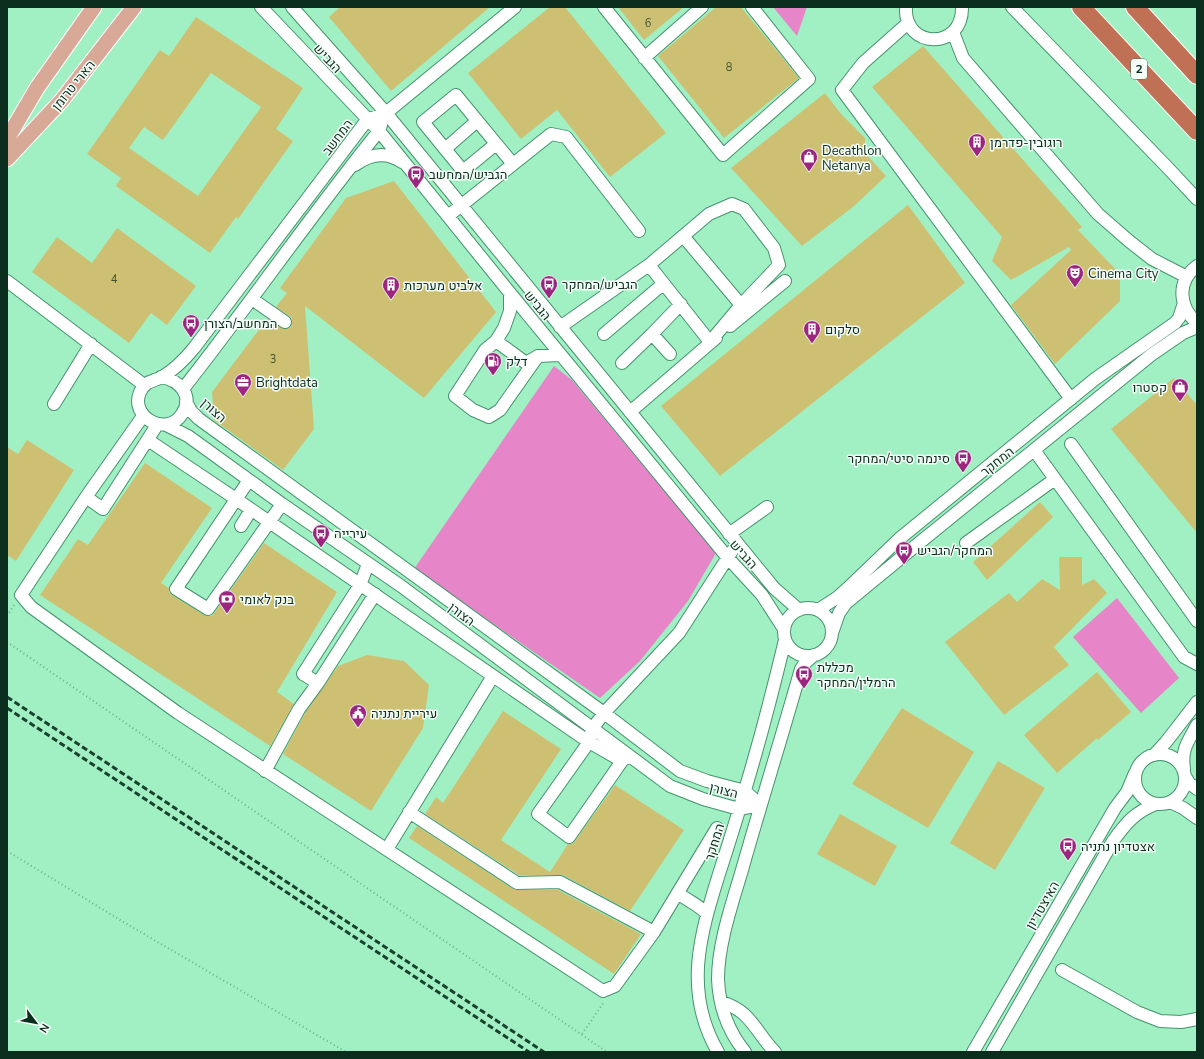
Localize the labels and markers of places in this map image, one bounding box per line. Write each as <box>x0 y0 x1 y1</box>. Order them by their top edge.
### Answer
building icon: רוגובין-פדרמן <box>967 132 987 157</box>
place label: רוגובין-פדרמן <box>990 134 1062 152</box>
place label: Decathlon Netanya <box>822 142 882 175</box>
shop icon: Decathlon Netanya <box>799 147 819 172</box>
bus stop icon: הגביש/המחשב <box>406 164 426 189</box>
place label: הגביש/המחשב <box>429 166 507 184</box>
theatre icon: Cinema City <box>1065 263 1085 288</box>
place label: Cinema City <box>1088 265 1159 283</box>
bus stop icon: הגביש/המחקר <box>539 274 559 299</box>
building icon: אלביט מערכות <box>381 275 401 300</box>
place label: הגביש/המחקר <box>562 276 638 294</box>
place label: אלביט מערכות <box>404 277 482 295</box>
bus stop icon: המחשב/הצורן <box>181 313 201 338</box>
place label: המחשב/הצורן <box>204 315 277 333</box>
building icon: סלקום <box>802 319 822 344</box>
place label: סלקום <box>825 321 860 339</box>
fuel station icon: דלק <box>483 351 503 376</box>
place label: דלק <box>506 353 528 371</box>
office icon: Brightdata <box>233 372 253 397</box>
place label: Brightdata <box>256 374 318 392</box>
shop icon: קסטרו <box>1170 377 1190 402</box>
place label: קסטרו <box>1132 379 1167 397</box>
bus stop icon: סינמה סיטי/המחקר <box>953 448 973 473</box>
place label: סינמה סיטי/המחקר <box>848 450 950 468</box>
bus stop icon: עירייה <box>311 523 331 548</box>
place label: עירייה <box>334 525 367 543</box>
bus stop icon: המחקר/הגביש <box>894 540 914 565</box>
place label: המחקר/הגביש <box>917 542 993 560</box>
bank icon: בנק לאומי <box>217 589 237 614</box>
place label: בנק לאומי <box>240 591 294 609</box>
place label: מכללת הרמלין/המחקר <box>817 659 896 692</box>
bus stop icon: מכללת הרמלין/המחקר <box>794 664 814 689</box>
public building icon: עיריית נתניה <box>348 703 368 728</box>
place label: עיריית נתניה <box>371 705 437 723</box>
bus stop icon: אצטדיון נתניה <box>1058 836 1078 861</box>
place label: אצטדיון נתניה <box>1081 838 1155 856</box>

